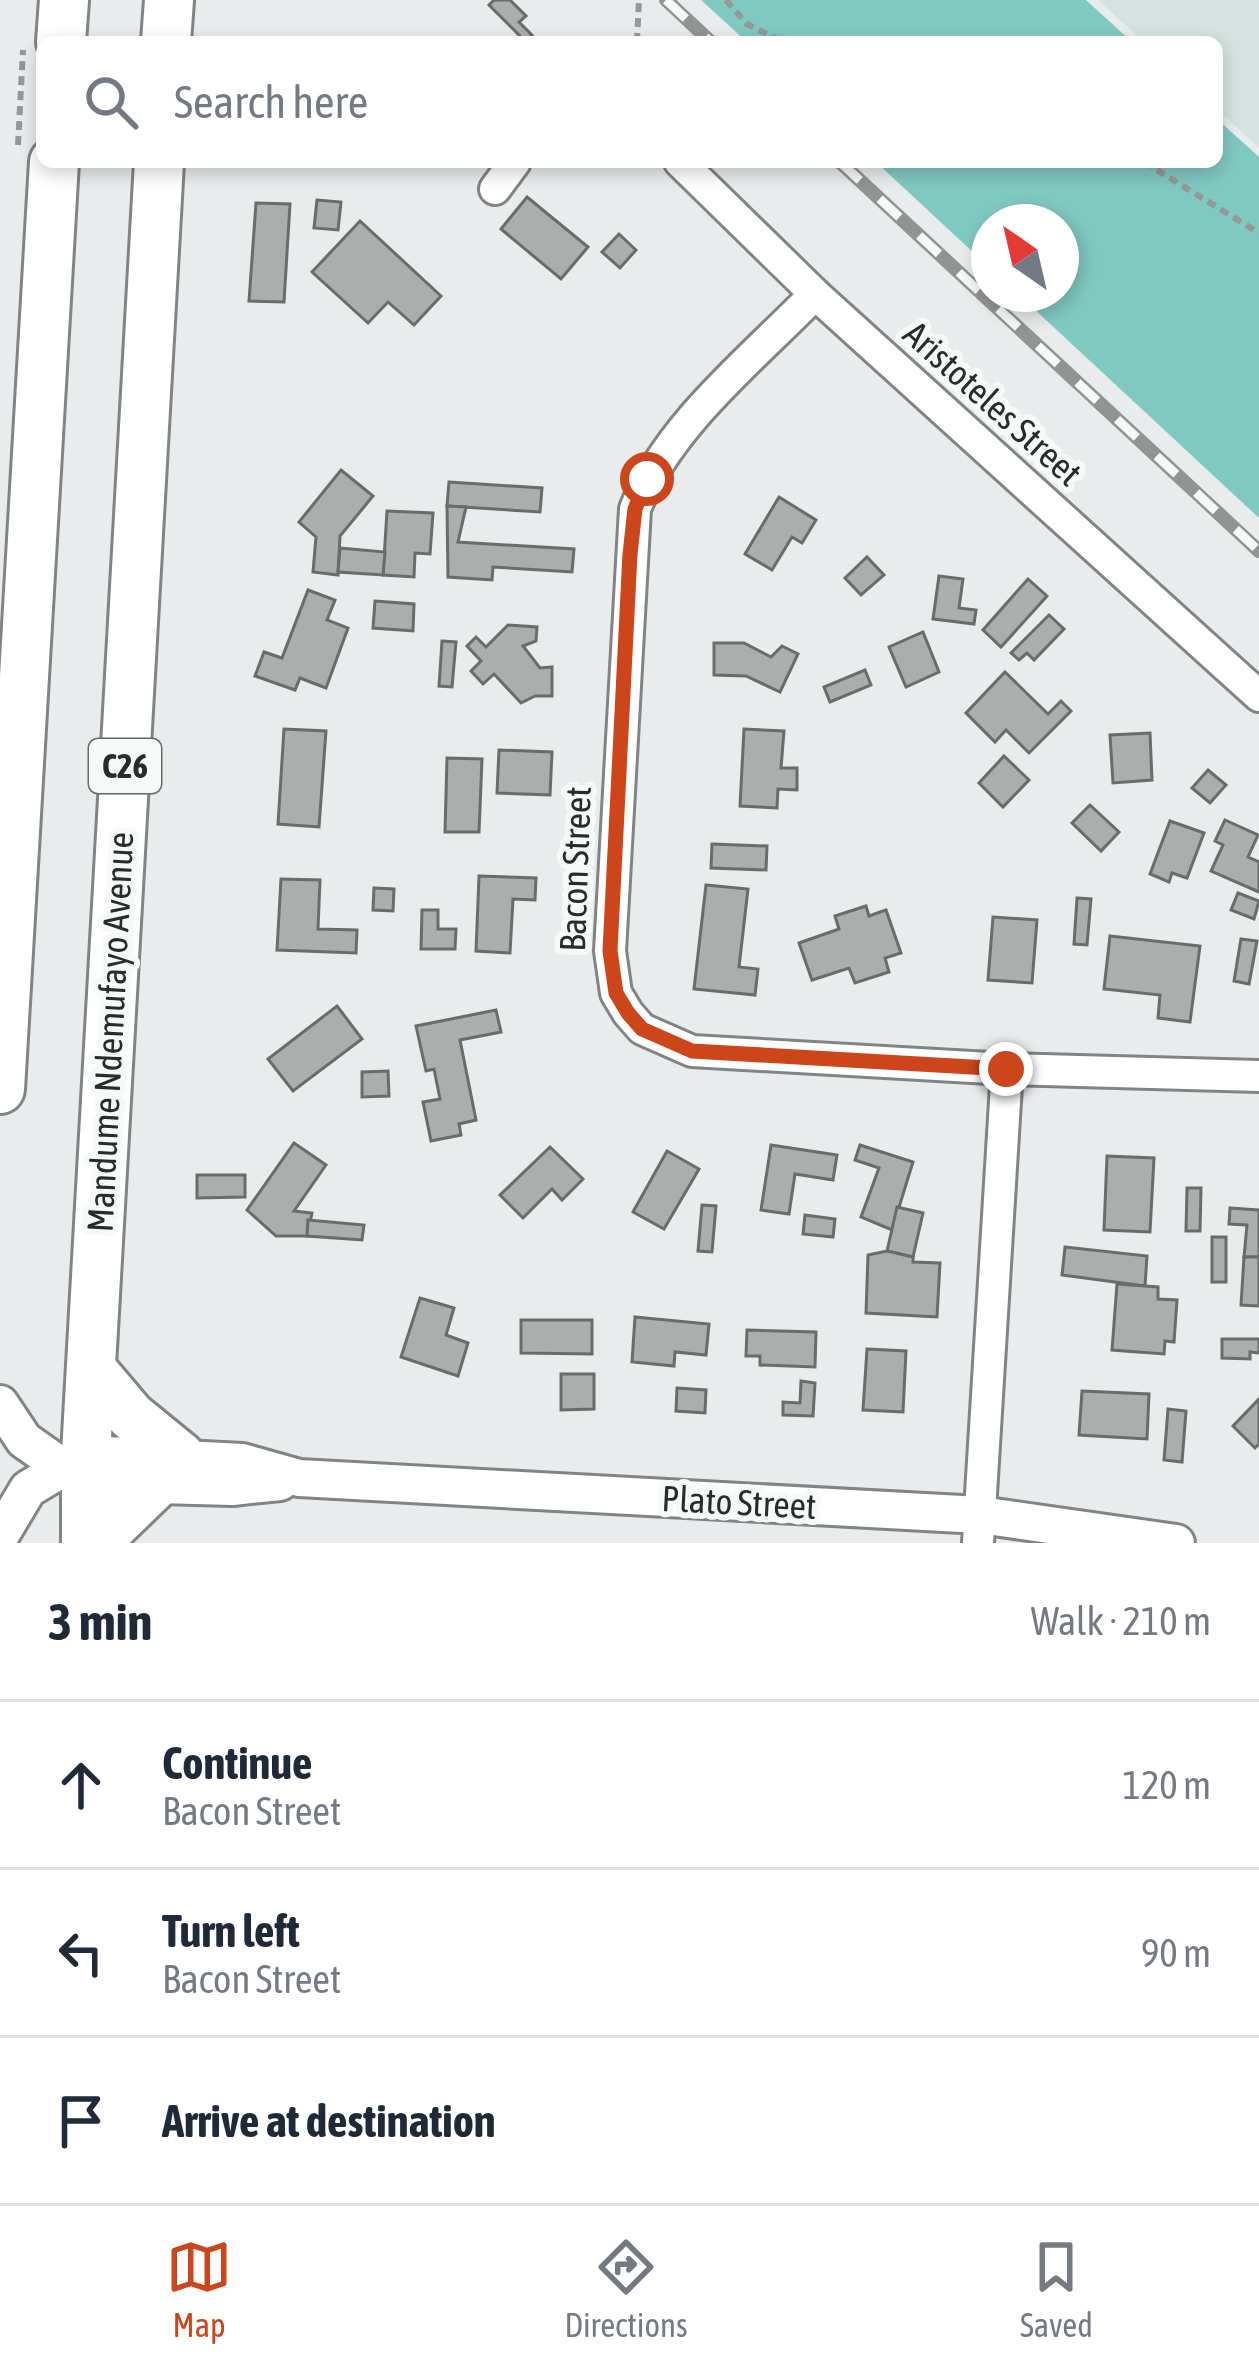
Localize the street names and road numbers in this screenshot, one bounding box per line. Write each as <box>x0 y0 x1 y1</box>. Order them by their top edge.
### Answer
street label: Aristoteles Street <box>895 312 1091 494</box>
road number: C26 <box>89 739 161 793</box>
street label: Bacon Street <box>551 786 599 952</box>
street label: Mandume Ndemufayo Avenue <box>79 831 141 1233</box>
street label: Plato Street <box>661 1477 817 1527</box>

